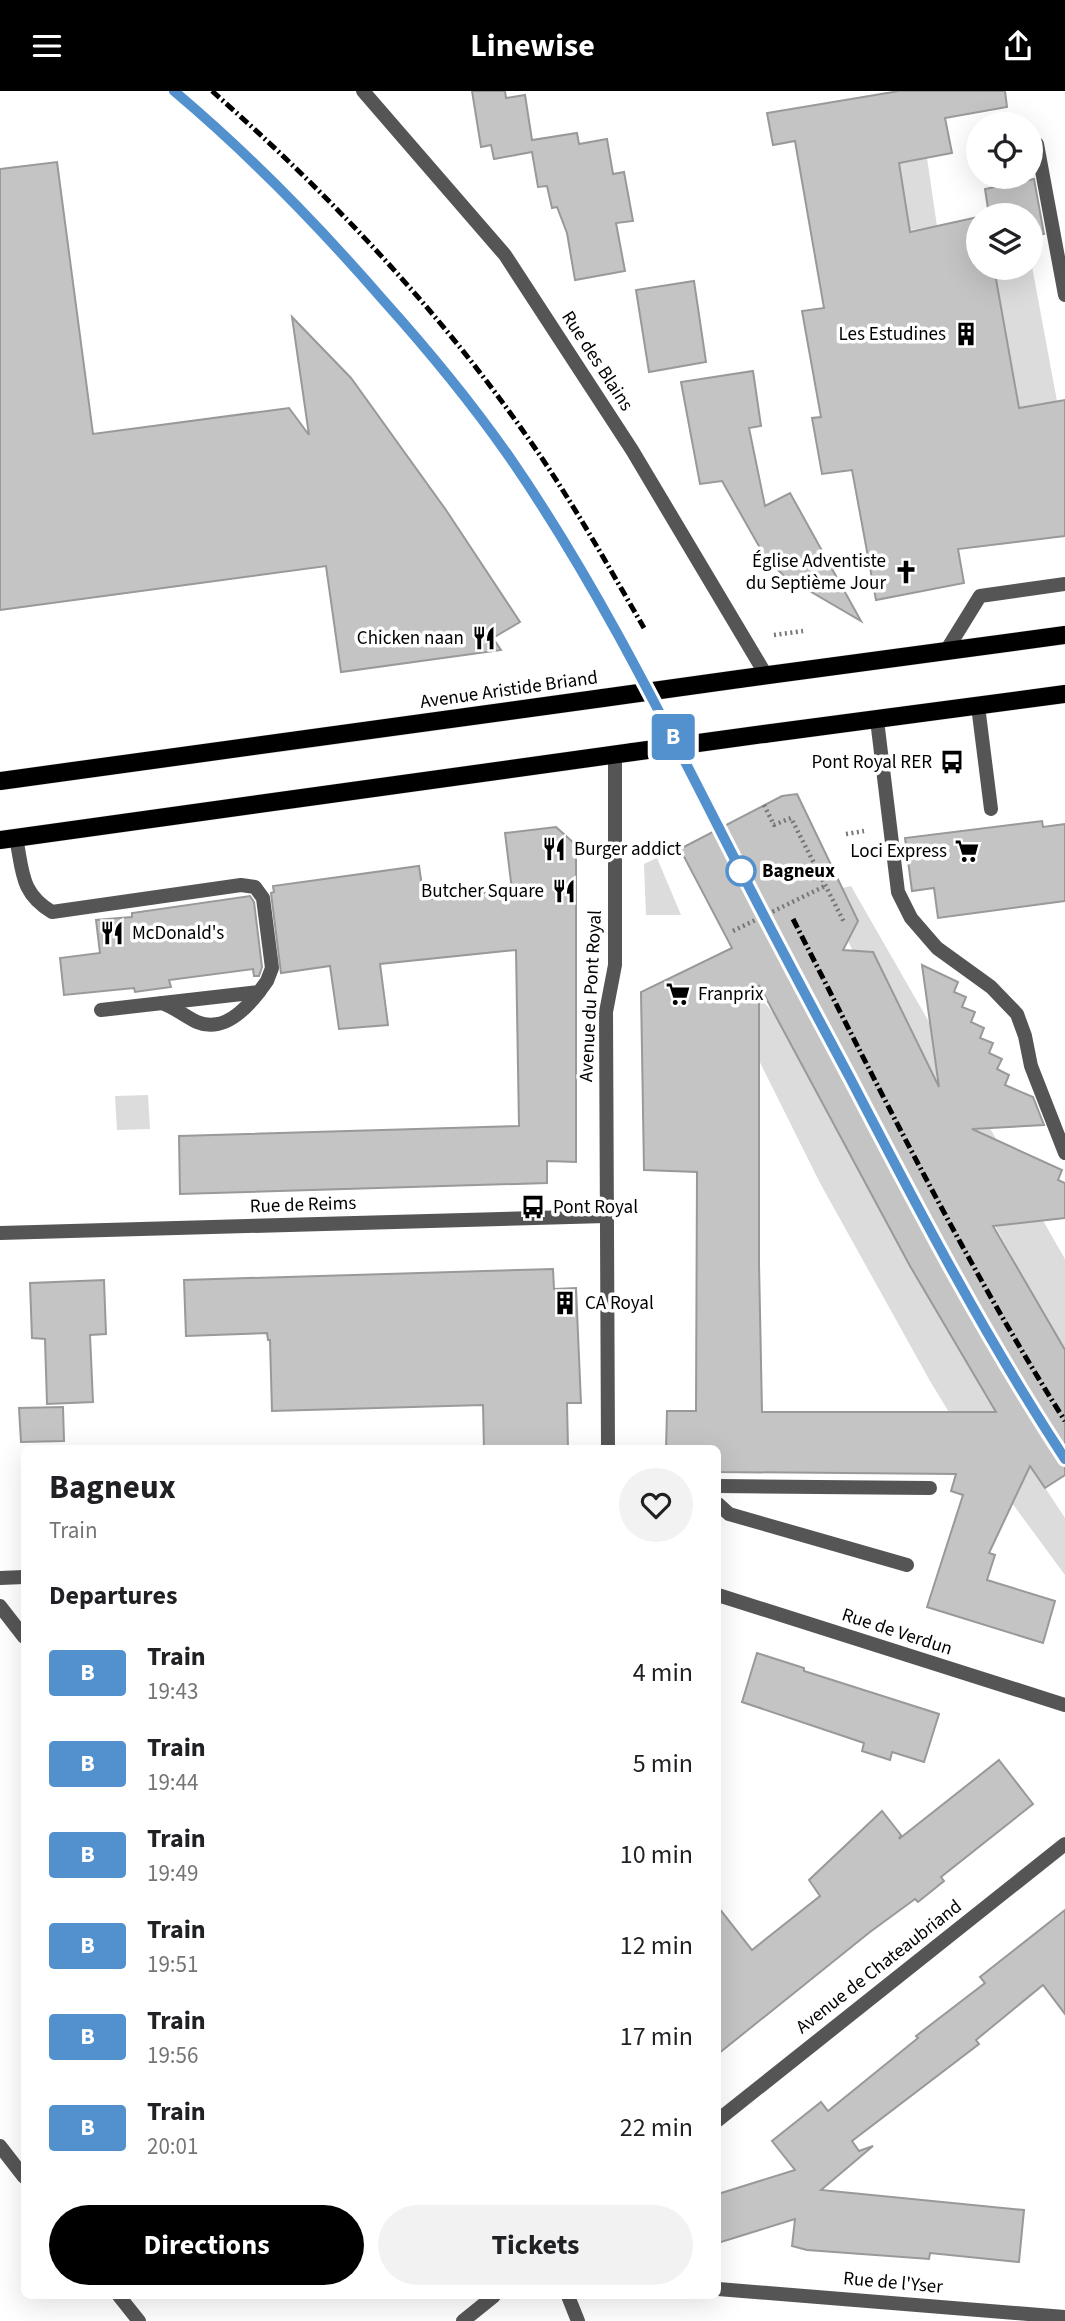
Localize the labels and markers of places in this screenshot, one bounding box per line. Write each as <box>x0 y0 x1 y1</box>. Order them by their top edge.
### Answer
building icon: Les Estudines <box>952 320 980 348</box>
place label: Les Estudines <box>838 321 946 348</box>
place label: Église Adventiste du Septième Jour <box>746 548 886 597</box>
church icon: Église Adventiste du Septième Jour <box>892 558 920 586</box>
restaurant icon: Chicken naan <box>470 624 498 652</box>
place label: Chicken naan <box>357 625 464 652</box>
bus stop icon: Pont Royal RER <box>938 748 966 776</box>
place label: Pont Royal RER <box>812 749 932 776</box>
restaurant icon: Burger addict <box>540 835 568 863</box>
place label: Burger addict <box>574 836 682 863</box>
supermarket icon: Loci Express <box>953 837 981 865</box>
place label: Loci Express <box>850 838 947 865</box>
marker: Bagneux <box>726 856 756 886</box>
place label: Bagneux <box>762 858 835 885</box>
restaurant icon: Butcher Square <box>550 877 578 905</box>
place label: Butcher Square <box>421 878 544 905</box>
restaurant icon: McDonald's <box>98 919 126 947</box>
place label: McDonald's <box>132 920 224 947</box>
supermarket icon: Franprix <box>664 980 692 1008</box>
place label: Franprix <box>698 981 764 1008</box>
bus stop icon: Pont Royal <box>519 1193 547 1221</box>
place label: Pont Royal <box>553 1194 638 1221</box>
building icon: CA Royal <box>551 1289 579 1317</box>
place label: CA Royal <box>585 1290 654 1317</box>

